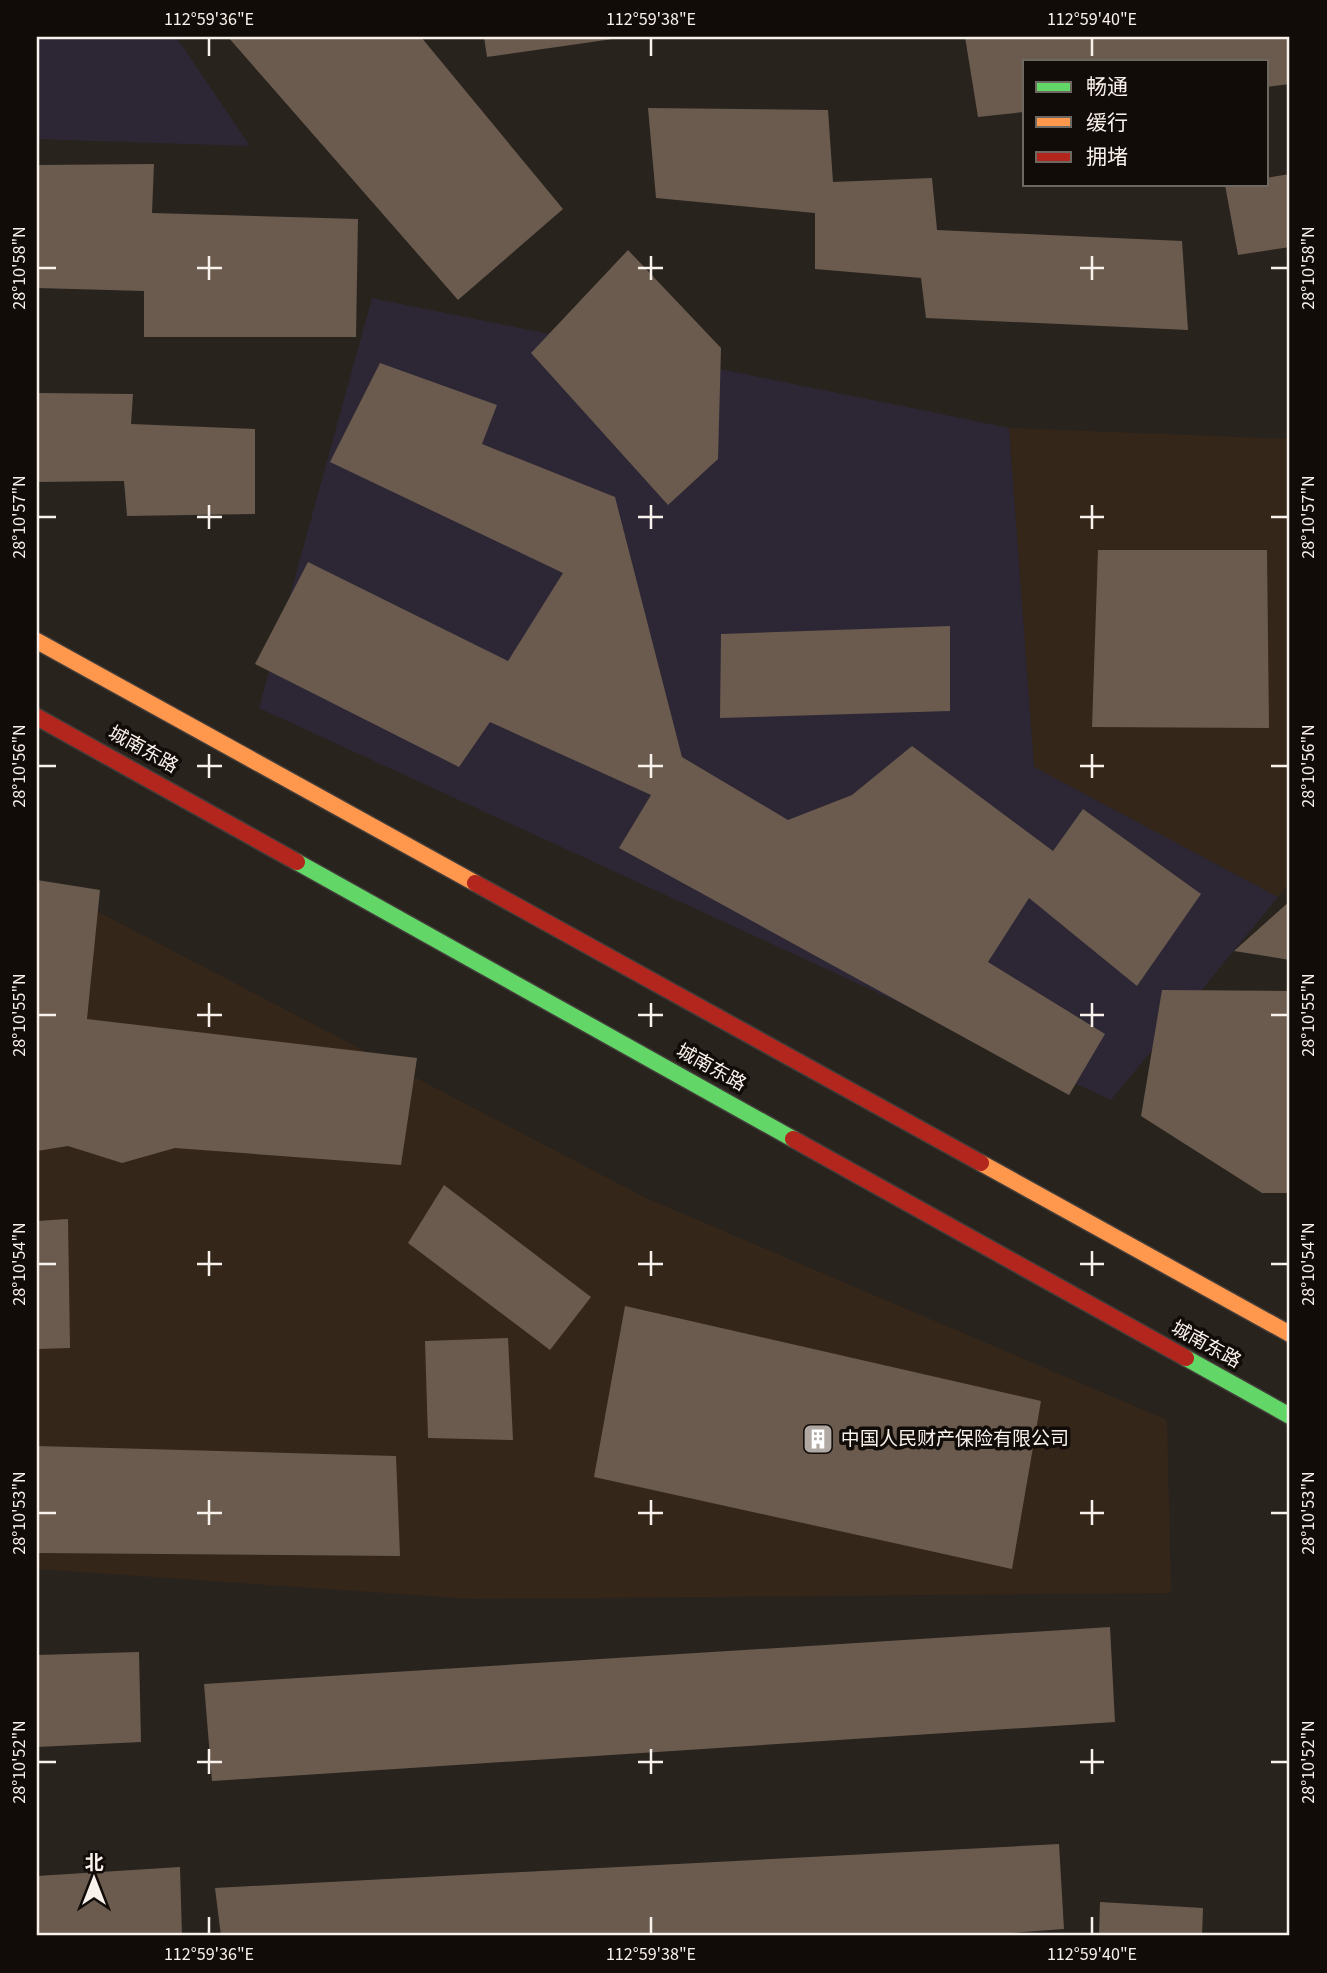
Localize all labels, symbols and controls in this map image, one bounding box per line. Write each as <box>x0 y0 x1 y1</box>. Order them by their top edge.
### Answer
text: 112°59'36"E <box>164 7 254 32</box>
text: 112°59'38"E <box>606 7 696 32</box>
text: 112°59'40"E <box>1047 7 1137 32</box>
legend <box>1023 60 1268 186</box>
text: 畅通 <box>1086 72 1128 102</box>
text: 缓行 <box>1086 108 1128 138</box>
text: 拥堵 <box>1086 142 1128 172</box>
text: 28°10'58"N <box>7 226 32 310</box>
text: 28°10'58"N <box>1296 226 1321 310</box>
text: 28°10'57"N <box>7 475 32 559</box>
text: 28°10'57"N <box>1296 475 1321 559</box>
street label: 城南东路 <box>103 720 183 780</box>
text: 28°10'56"N <box>7 724 32 808</box>
text: 28°10'56"N <box>1296 724 1321 808</box>
text: 28°10'55"N <box>7 973 32 1057</box>
text: 28°10'55"N <box>1296 973 1321 1057</box>
street label: 城南东路 <box>671 1038 751 1098</box>
text: 28°10'54"N <box>7 1222 32 1306</box>
text: 28°10'54"N <box>1296 1222 1321 1306</box>
street label: 城南东路 <box>1166 1315 1246 1375</box>
building icon: 中国人民财产保险有限公司 <box>801 1422 835 1456</box>
place label: 中国人民财产保险有限公司 <box>841 1426 1069 1453</box>
text: 28°10'53"N <box>7 1471 32 1555</box>
text: 28°10'53"N <box>1296 1471 1321 1555</box>
text: 28°10'52"N <box>7 1720 32 1804</box>
text: 28°10'52"N <box>1296 1720 1321 1804</box>
north arrow <box>60 1843 130 1913</box>
text: 北 <box>84 1850 104 1877</box>
text: 112°59'36"E <box>164 1942 254 1967</box>
text: 112°59'38"E <box>606 1942 696 1967</box>
text: 112°59'40"E <box>1047 1942 1137 1967</box>

